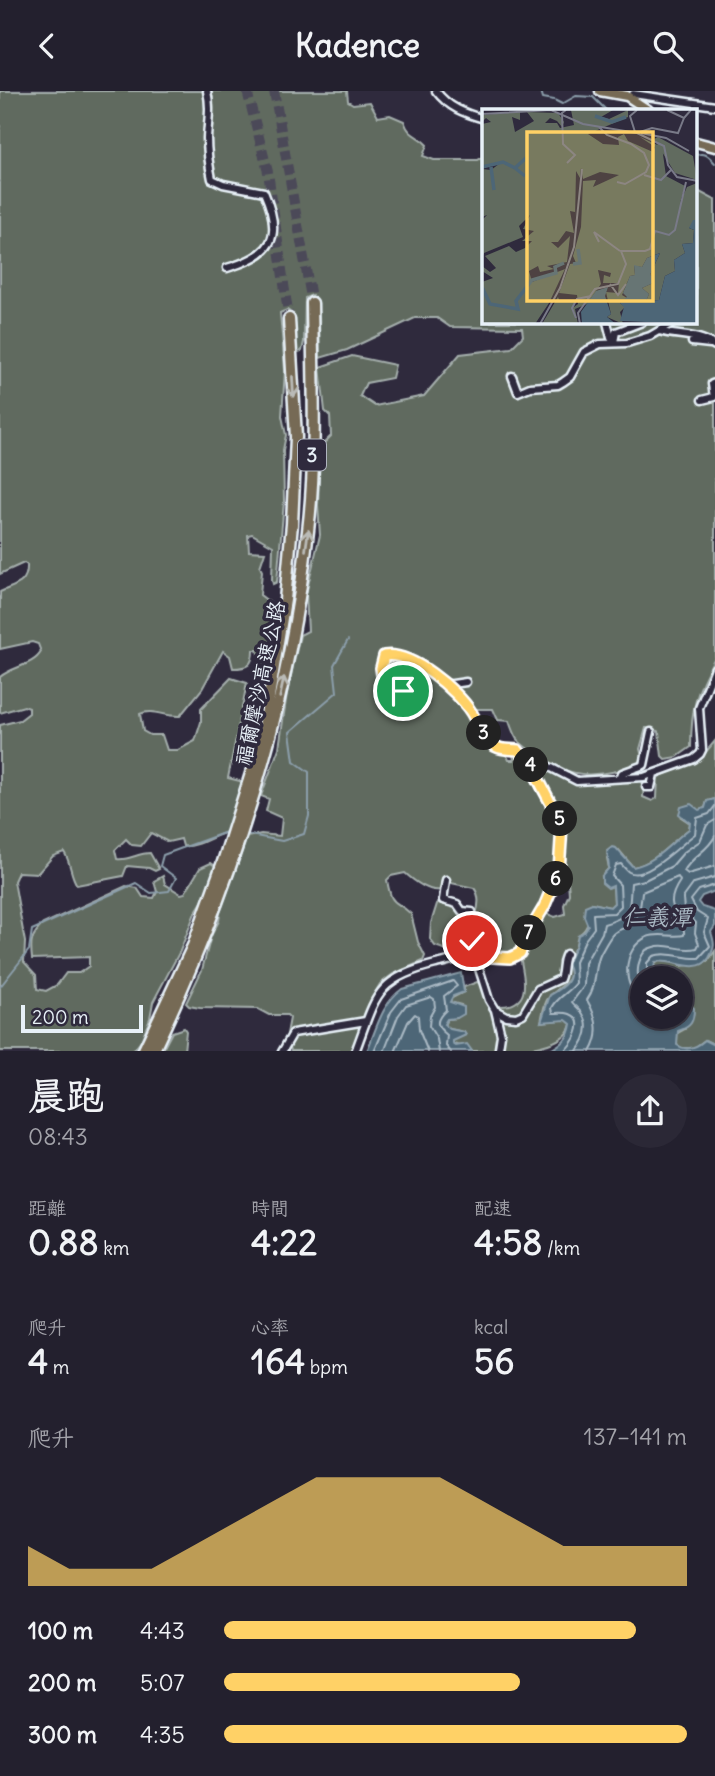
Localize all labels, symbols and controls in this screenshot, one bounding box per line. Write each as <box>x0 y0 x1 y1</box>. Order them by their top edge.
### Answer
text: Kadence <box>295 25 420 66</box>
icon: back <box>28 27 66 65</box>
icon: search <box>649 27 687 65</box>
inset map <box>482 109 698 324</box>
one-way arrow <box>287 375 300 398</box>
road number: 3 <box>298 439 326 471</box>
one-way arrow <box>300 529 313 552</box>
street label: 福爾摩沙高速公路 <box>229 598 291 768</box>
pin <box>373 661 433 721</box>
icon: arrive <box>384 672 422 710</box>
one-way arrow <box>275 676 289 699</box>
pin: 3 <box>466 715 502 751</box>
text: 3 <box>478 720 489 744</box>
pin: 4 <box>514 747 548 783</box>
text: 4 <box>525 752 536 776</box>
pin: 5 <box>542 801 578 837</box>
text: 5 <box>554 806 565 830</box>
pin: 6 <box>538 861 574 897</box>
text: 6 <box>550 866 561 890</box>
water label: 仁義潭 <box>623 902 694 931</box>
pin <box>442 911 502 971</box>
pin: 7 <box>512 915 546 951</box>
text: 7 <box>524 920 533 944</box>
icon: check <box>453 922 491 960</box>
map controls <box>630 966 693 1029</box>
button: layers <box>630 966 693 1029</box>
scale bar <box>21 1003 144 1034</box>
text: 200 m <box>32 1005 89 1029</box>
text: 晨跑 <box>28 1072 104 1119</box>
button: share <box>613 1074 687 1148</box>
text: 08:43 <box>28 1122 88 1151</box>
text: 距離 <box>28 1196 66 1220</box>
text: 時間 <box>251 1196 289 1220</box>
text: 配速 <box>474 1196 512 1220</box>
text: 0.88 <box>28 1220 99 1264</box>
text: 4:22 <box>251 1220 318 1264</box>
text: 4:58 <box>474 1220 542 1264</box>
text: km <box>99 1236 130 1260</box>
text: /km <box>542 1236 580 1260</box>
text: 爬升 <box>28 1315 66 1339</box>
text: 心率 <box>251 1315 289 1339</box>
text: kcal <box>474 1315 508 1339</box>
text: 4 <box>28 1339 48 1383</box>
text: 164 <box>251 1339 305 1383</box>
text: 56 <box>474 1339 514 1383</box>
text: m <box>48 1355 69 1379</box>
text: bpm <box>305 1355 348 1379</box>
text: 137–141 m <box>584 1422 687 1451</box>
text: 爬升 <box>28 1423 74 1452</box>
text: 100 m <box>28 1616 93 1645</box>
text: 4:43 <box>140 1616 185 1645</box>
text: 200 m <box>28 1668 97 1697</box>
text: 5:07 <box>140 1668 185 1697</box>
text: 300 m <box>28 1720 97 1749</box>
text: 4:35 <box>140 1720 185 1749</box>

